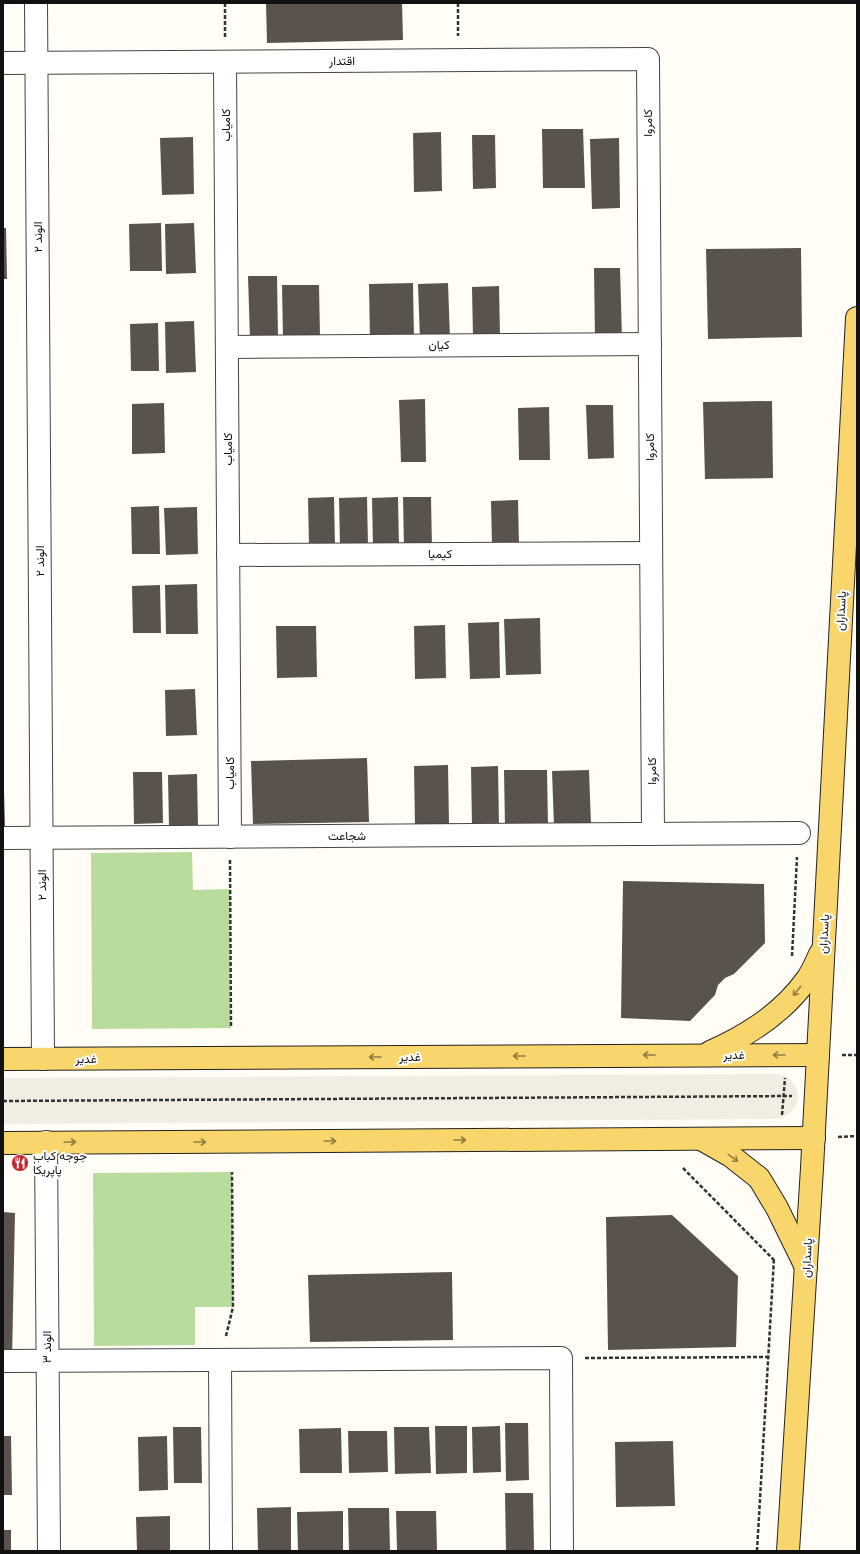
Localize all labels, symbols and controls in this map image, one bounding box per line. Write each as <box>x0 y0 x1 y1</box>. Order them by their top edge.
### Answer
street label: اقتدار <box>328 53 355 71</box>
street label: کامیاب <box>218 109 236 141</box>
street label: کامروا <box>640 109 658 137</box>
street label: الوند ۲ <box>30 222 48 252</box>
street label: کیان <box>429 337 449 355</box>
street label: کامیاب <box>220 433 238 465</box>
street label: کامروا <box>642 433 660 461</box>
street label: الوند ۲ <box>32 546 50 576</box>
street label: کیمیا <box>428 546 452 564</box>
street label: پاسداران <box>832 591 852 631</box>
street label: کامیاب <box>222 757 240 789</box>
street label: کامروا <box>644 757 662 785</box>
street label: شجاعت <box>328 828 366 846</box>
street label: الوند ۲ <box>34 870 52 900</box>
street label: پاسداران <box>815 914 835 954</box>
one-way arrow <box>793 985 802 996</box>
street label: غدیر <box>722 1047 745 1065</box>
street label: غدیر <box>398 1049 421 1067</box>
street label: غدیر <box>74 1051 97 1069</box>
one-way arrow <box>643 1051 656 1059</box>
one-way arrow <box>773 1051 786 1059</box>
one-way arrow <box>513 1052 526 1060</box>
one-way arrow <box>369 1053 382 1061</box>
one-way arrow <box>453 1136 466 1144</box>
one-way arrow <box>323 1137 336 1145</box>
one-way arrow <box>63 1138 76 1146</box>
one-way arrow <box>193 1138 206 1145</box>
place label: جوجه کباب پاپریکا <box>33 1148 87 1180</box>
restaurant icon: جوجه کباب پاپریکا <box>10 1153 30 1173</box>
one-way arrow <box>728 1154 739 1162</box>
street label: پاسداران <box>798 1238 818 1278</box>
street label: الوند ۳ <box>39 1331 57 1363</box>

